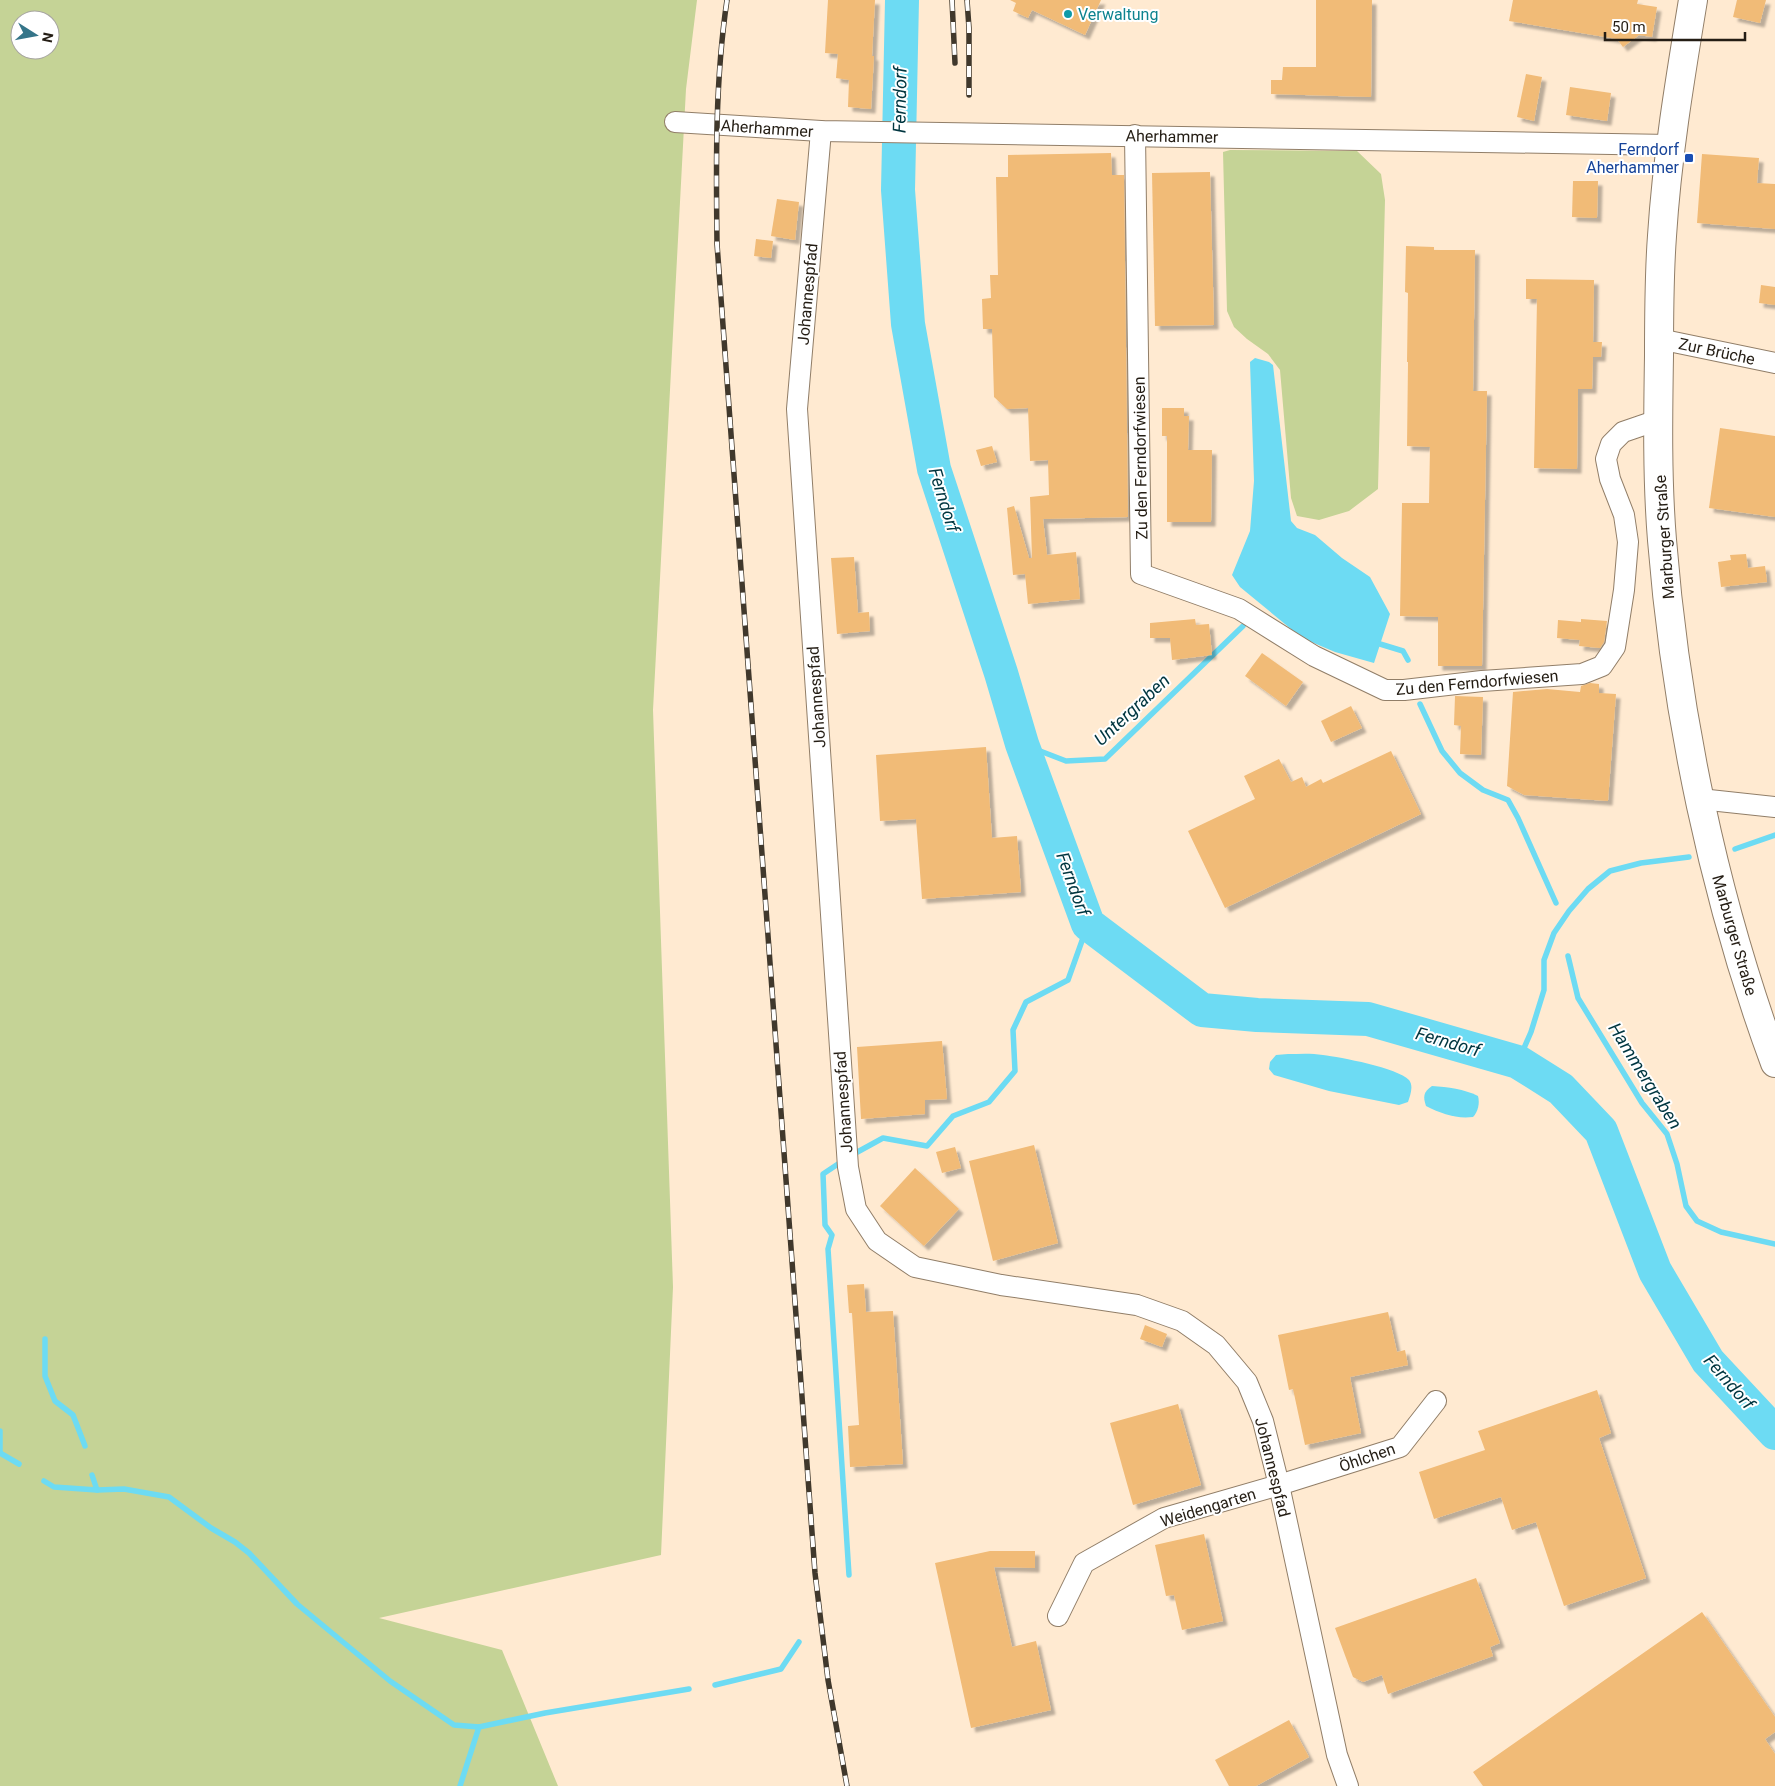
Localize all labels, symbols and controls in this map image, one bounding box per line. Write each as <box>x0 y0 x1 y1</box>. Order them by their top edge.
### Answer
place label: Verwaltung <box>1078 5 1158 24</box>
marker: Verwaltung <box>1062 8 1074 20</box>
north arrow <box>10 10 60 60</box>
scale bar <box>1605 10 1745 42</box>
text: 50 m <box>1612 18 1646 36</box>
text: N <box>39 31 57 44</box>
water label: Ferndorf <box>888 65 911 133</box>
street label: Aherhammer <box>720 116 814 141</box>
street label: Aherhammer <box>1126 126 1219 147</box>
place label: Ferndorf Aherhammer <box>1586 140 1680 177</box>
marker: Ferndorf Aherhammer <box>1683 152 1695 164</box>
street label: Johannespfad <box>794 242 821 346</box>
street label: Zur Brüche <box>1677 334 1757 369</box>
street label: Zu den Ferndorfwiesen <box>1130 376 1151 540</box>
water label: Ferndorf <box>925 465 965 536</box>
street label: Marburger Straße <box>1651 474 1678 600</box>
street label: Johannespfad <box>803 645 830 749</box>
street label: Zu den Ferndorfwiesen <box>1395 666 1559 699</box>
water label: Untergraben <box>1090 669 1174 750</box>
water label: Ferndorf <box>1052 849 1095 920</box>
street label: Marburger Straße <box>1708 873 1761 998</box>
water label: Hammergraben <box>1604 1019 1686 1133</box>
water label: Ferndorf <box>1413 1022 1485 1061</box>
street label: Johannespfad <box>830 1050 857 1154</box>
water label: Ferndorf <box>1700 1350 1760 1415</box>
street label: Johannespfad <box>1251 1415 1294 1519</box>
street label: Öhlchen <box>1337 1439 1398 1476</box>
street label: Weidengarten <box>1158 1484 1258 1531</box>

